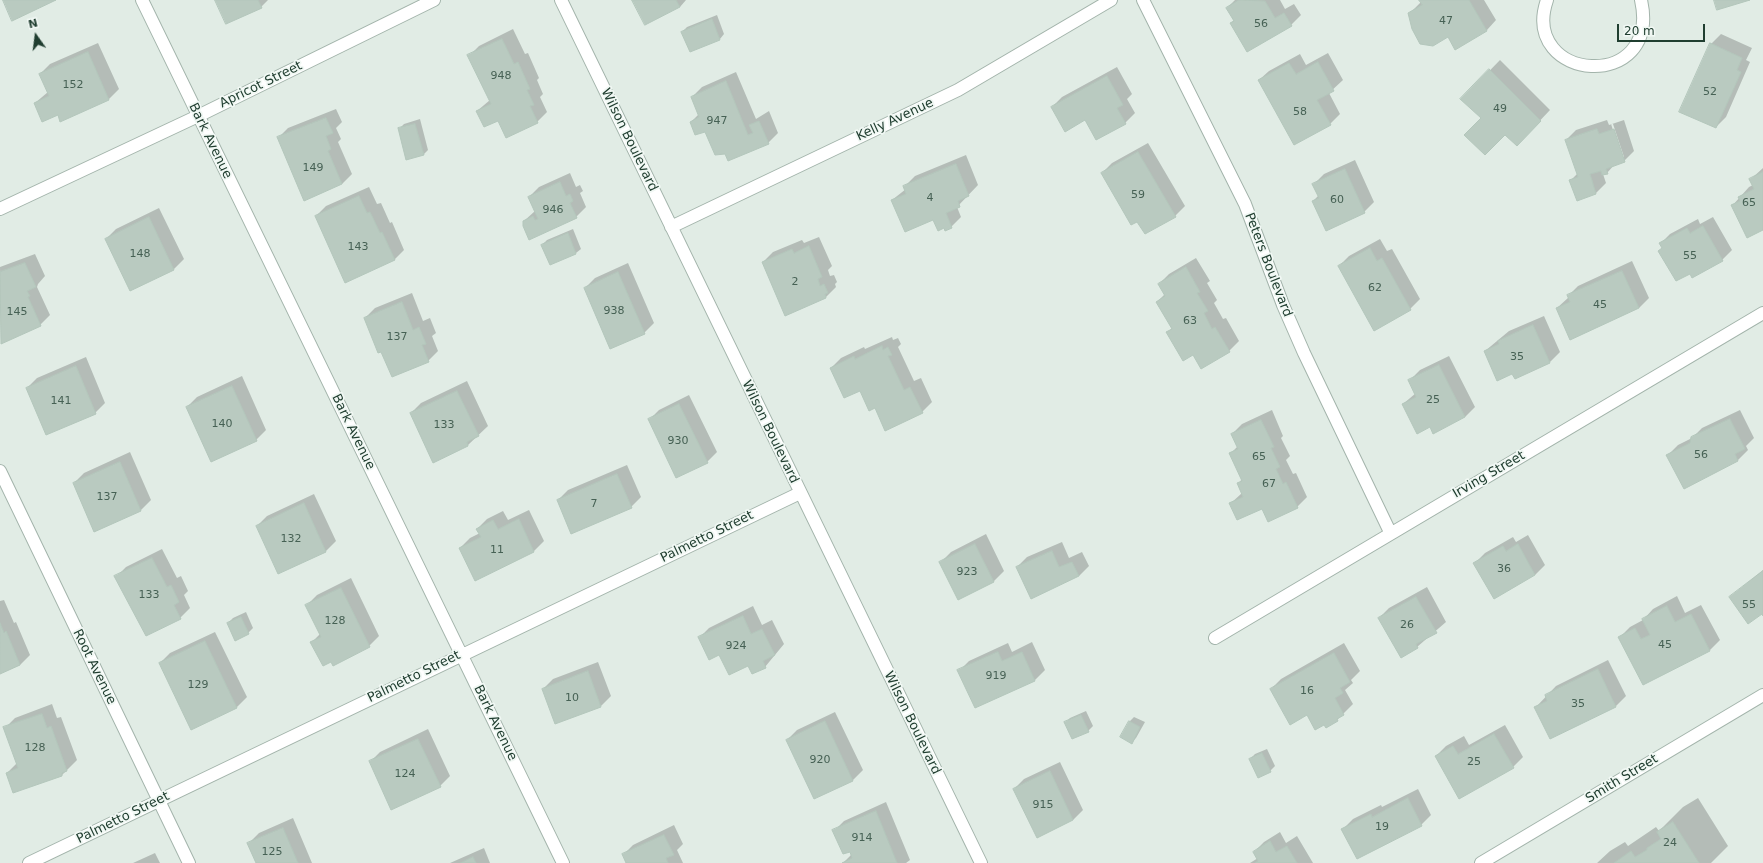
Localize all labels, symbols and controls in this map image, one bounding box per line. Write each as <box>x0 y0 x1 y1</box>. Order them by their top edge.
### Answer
house number: 47 <box>1439 14 1453 28</box>
north arrow <box>16 16 56 56</box>
text: N <box>27 16 39 31</box>
scale bar <box>1619 16 1707 42</box>
house number: 56 <box>1254 17 1268 31</box>
text: 20 m <box>1624 24 1655 38</box>
street label: Apricot Street <box>217 58 305 112</box>
house number: 948 <box>491 69 511 83</box>
house number: 152 <box>63 78 83 92</box>
house number: 52 <box>1703 85 1717 99</box>
street label: Wilson Boulevard <box>597 86 661 194</box>
street label: Kelly Avenue <box>854 95 936 145</box>
street label: Bark Avenue <box>185 101 235 181</box>
house number: 49 <box>1493 102 1507 116</box>
house number: 58 <box>1293 105 1307 119</box>
house number: 947 <box>707 114 727 128</box>
house number: 149 <box>303 161 323 175</box>
house number: 59 <box>1131 188 1145 202</box>
house number: 4 <box>927 191 933 205</box>
house number: 60 <box>1330 193 1344 207</box>
house number: 65 <box>1742 196 1756 210</box>
house number: 946 <box>543 203 563 217</box>
street label: Peters Boulevard <box>1241 211 1295 319</box>
house number: 143 <box>348 240 368 254</box>
house number: 148 <box>130 247 150 261</box>
house number: 55 <box>1683 249 1697 263</box>
house number: 2 <box>792 275 798 289</box>
house number: 62 <box>1368 281 1382 295</box>
house number: 45 <box>1593 298 1607 312</box>
house number: 938 <box>604 304 624 318</box>
house number: 145 <box>7 305 27 319</box>
house number: 63 <box>1183 314 1197 328</box>
house number: 137 <box>387 330 407 344</box>
house number: 35 <box>1510 350 1524 364</box>
street label: Wilson Boulevard <box>738 378 802 486</box>
street label: Bark Avenue <box>328 392 378 472</box>
house number: 25 <box>1426 393 1440 407</box>
house number: 141 <box>51 394 71 408</box>
house number: 140 <box>212 417 232 431</box>
house number: 133 <box>434 418 454 432</box>
house number: 930 <box>668 434 688 448</box>
street label: Irving Street <box>1450 448 1528 502</box>
house number: 56 <box>1694 448 1708 462</box>
house number: 65 <box>1252 450 1266 464</box>
house number: 67 <box>1262 477 1276 491</box>
house number: 137 <box>97 490 117 504</box>
house number: 7 <box>591 497 597 511</box>
street label: Palmetto Street <box>658 508 756 566</box>
house number: 132 <box>281 532 301 546</box>
house number: 11 <box>490 543 504 557</box>
house number: 36 <box>1497 562 1511 576</box>
house number: 923 <box>957 565 977 579</box>
house number: 133 <box>139 588 159 602</box>
house number: 55 <box>1742 598 1756 612</box>
house number: 128 <box>325 614 345 628</box>
house number: 26 <box>1400 618 1414 632</box>
street label: Root Avenue <box>69 627 119 707</box>
house number: 45 <box>1658 638 1672 652</box>
house number: 924 <box>726 639 746 653</box>
street label: Palmetto Street <box>365 648 463 706</box>
street label: Wilson Boulevard <box>880 669 944 777</box>
house number: 919 <box>986 669 1006 683</box>
house number: 129 <box>188 678 208 692</box>
street label: Bark Avenue <box>470 683 520 763</box>
house number: 16 <box>1300 684 1314 698</box>
house number: 10 <box>565 691 579 705</box>
house number: 35 <box>1571 697 1585 711</box>
house number: 128 <box>25 741 45 755</box>
street label: Smith Street <box>1583 751 1661 807</box>
house number: 920 <box>810 753 830 767</box>
house number: 25 <box>1467 755 1481 769</box>
house number: 124 <box>395 767 415 781</box>
street label: Palmetto Street <box>74 789 172 847</box>
house number: 915 <box>1033 798 1053 812</box>
house number: 19 <box>1375 820 1389 834</box>
house number: 914 <box>852 831 872 845</box>
house number: 24 <box>1663 836 1677 850</box>
house number: 125 <box>262 845 282 859</box>

